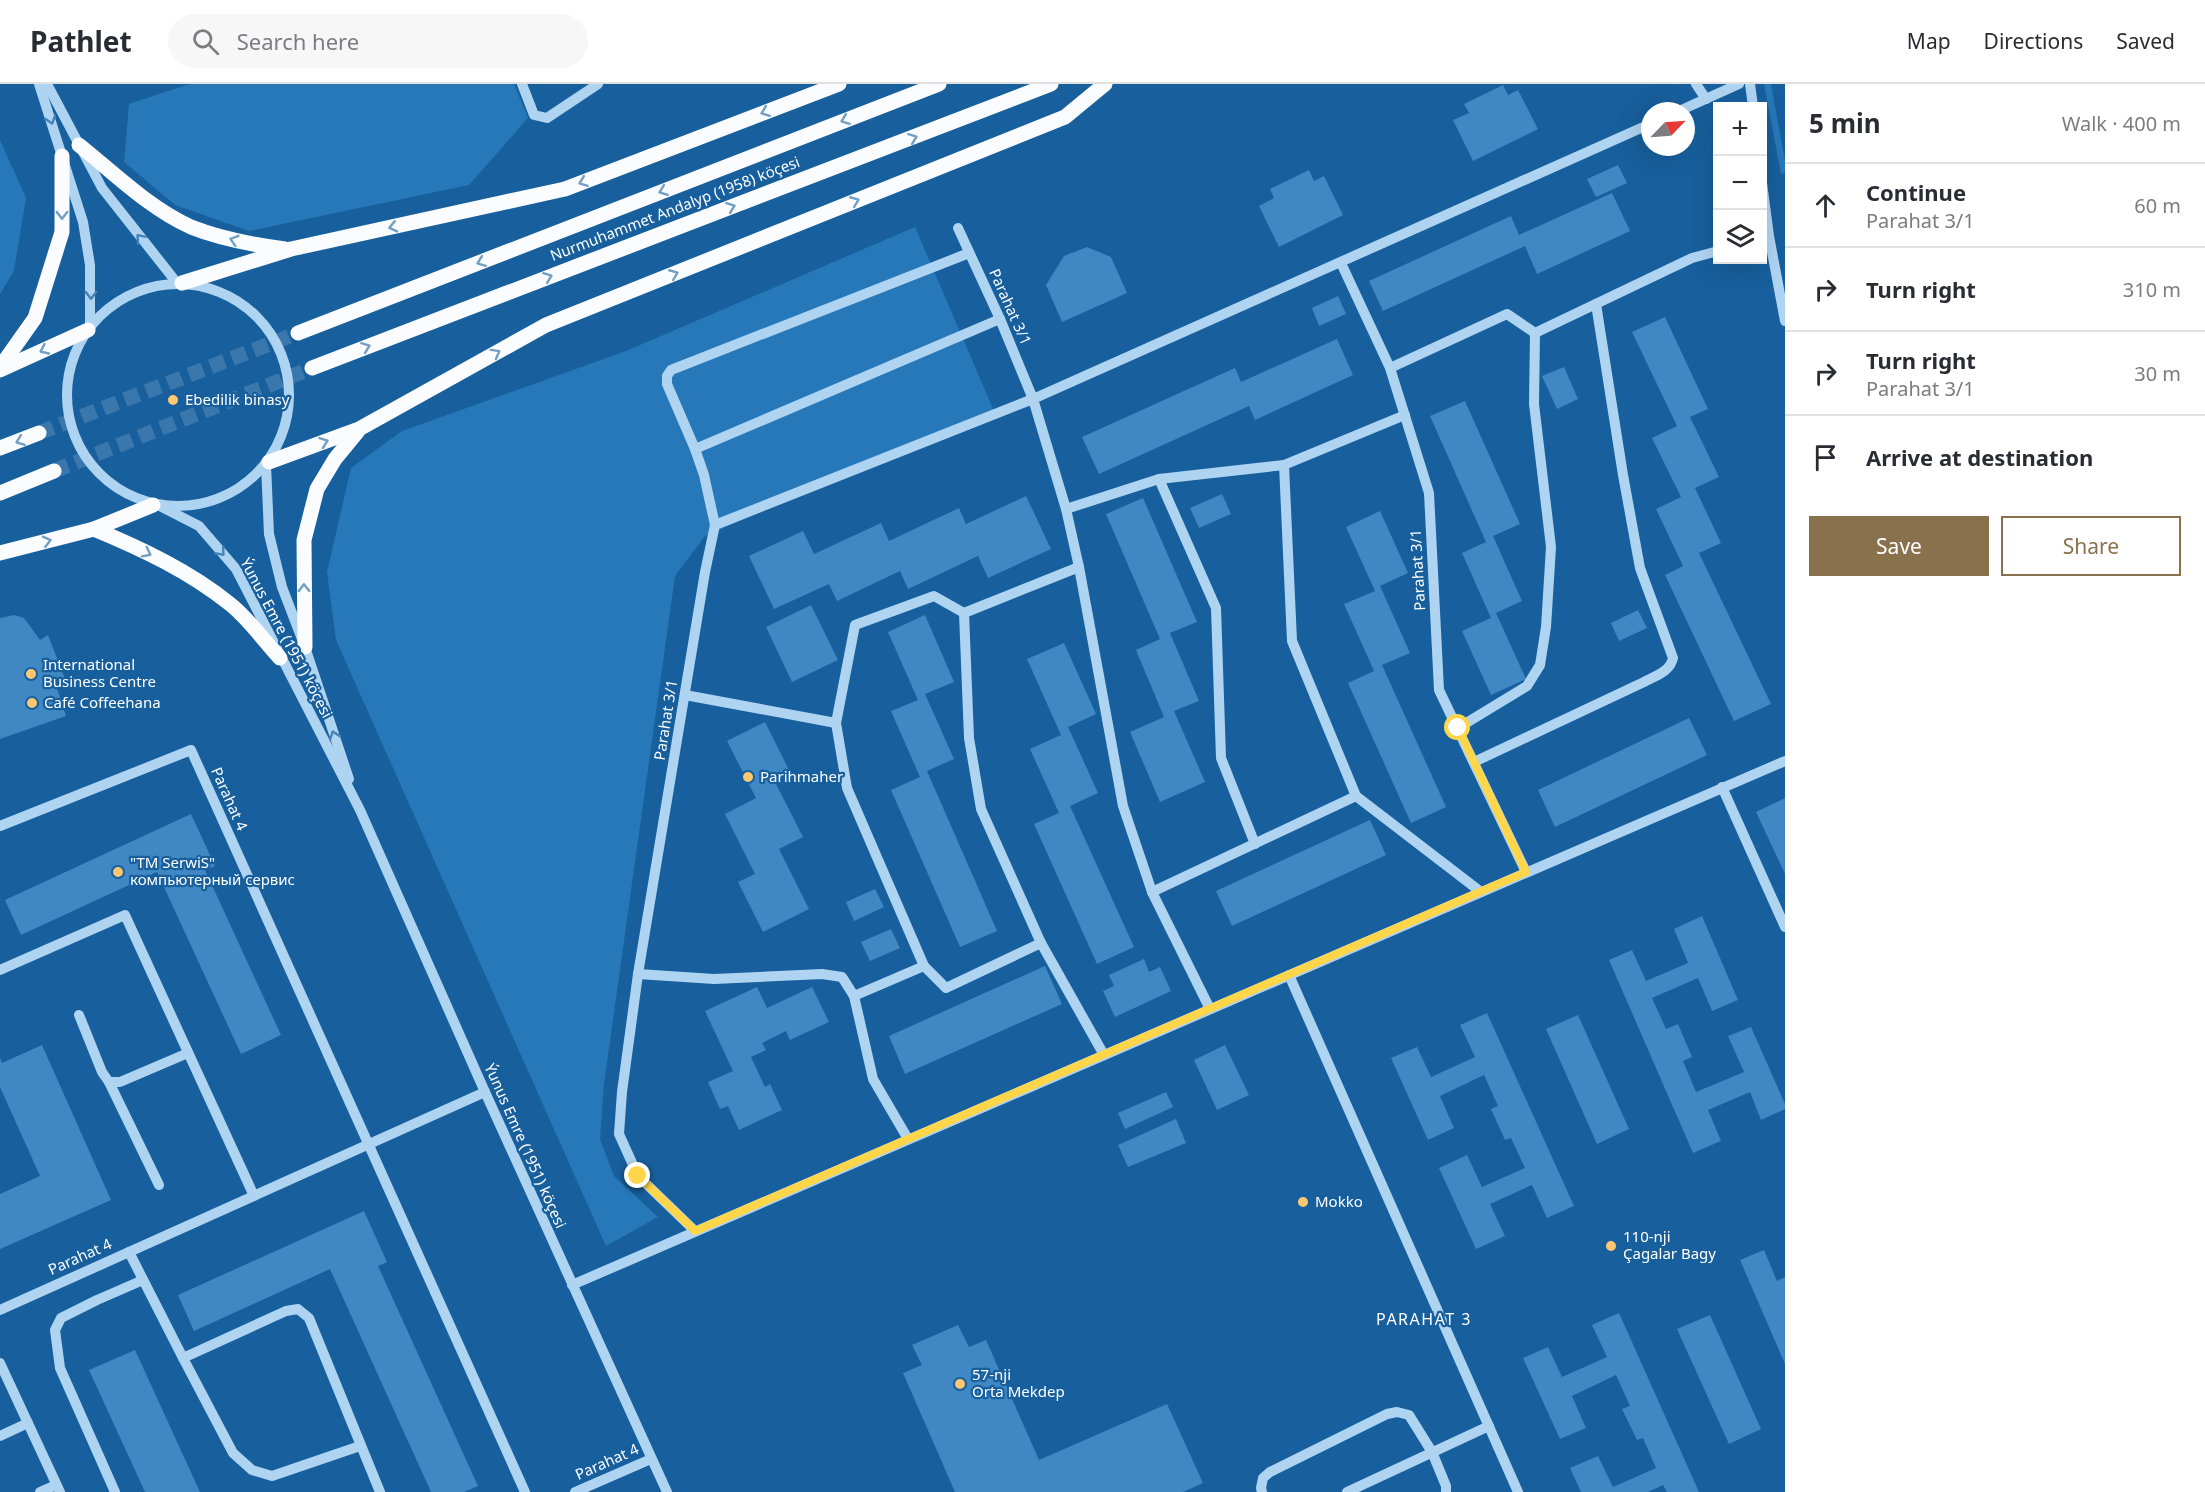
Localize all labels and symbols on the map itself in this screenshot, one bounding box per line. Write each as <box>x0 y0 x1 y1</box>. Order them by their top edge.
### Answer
north arrow <box>1641 102 1695 156</box>
one-way arrow <box>760 105 771 118</box>
one-way arrow <box>840 113 851 126</box>
one-way arrow <box>43 114 56 125</box>
one-way arrow <box>907 132 917 145</box>
street label: Nurmuhammet Andalyp (1958) köçesi <box>547 151 802 265</box>
one-way arrow <box>578 175 589 187</box>
one-way arrow <box>658 184 669 196</box>
one-way arrow <box>849 196 860 208</box>
one-way arrow <box>725 202 735 215</box>
one-way arrow <box>56 210 68 219</box>
one-way arrow <box>389 220 399 233</box>
one-way arrow <box>136 234 147 245</box>
one-way arrow <box>229 235 240 247</box>
one-way arrow <box>477 254 487 267</box>
street label: Parahat 3/1 <box>985 265 1037 348</box>
one-way arrow <box>668 269 679 281</box>
one-way arrow <box>542 272 553 284</box>
one-way arrow <box>85 291 97 300</box>
one-way arrow <box>39 342 50 354</box>
one-way arrow <box>360 342 371 354</box>
one-way arrow <box>490 349 501 360</box>
place label: Ebedilik binasy <box>185 389 290 409</box>
marker: Ebedilik binasy <box>166 393 180 407</box>
one-way arrow <box>15 433 26 446</box>
one-way arrow <box>317 437 328 449</box>
street label: Parahat 3/1 <box>1405 529 1429 611</box>
one-way arrow <box>42 536 52 549</box>
one-way arrow <box>141 545 152 557</box>
one-way arrow <box>214 545 225 556</box>
street label: Ýunus Emre (1951) köçesi <box>236 554 338 721</box>
one-way arrow <box>298 584 310 593</box>
place label: International Business Centre <box>43 654 156 691</box>
marker: International Business Centre <box>24 667 38 681</box>
street label: Parahat 3/1 <box>649 678 681 762</box>
place label: Café Coffeehana <box>44 692 161 712</box>
marker: Café Coffeehana <box>25 696 39 710</box>
route start <box>1444 714 1470 740</box>
one-way arrow <box>329 730 342 741</box>
street label: Parahat 4 <box>207 764 253 834</box>
place label: Parihmaher <box>760 766 843 786</box>
marker: Parihmaher <box>741 770 755 784</box>
place label: "TM SerwiS" компьютерный сервис <box>130 852 295 889</box>
marker: "TM SerwiS" компьютерный сервис <box>111 865 125 879</box>
street label: Ýunus Emre (1951) köçesi <box>480 1060 571 1231</box>
route end <box>624 1162 650 1188</box>
place label: Mokko <box>1315 1191 1363 1211</box>
marker: Mokko <box>1296 1195 1310 1209</box>
place label: 110-nji Çagalar Bagy <box>1623 1226 1716 1263</box>
street label: Parahat 4 <box>45 1233 115 1279</box>
marker: 110-nji Çagalar Bagy <box>1604 1239 1618 1253</box>
district label: PARAHAT 3 <box>1376 1308 1472 1330</box>
place label: 57-nji Orta Mekdep <box>972 1364 1065 1401</box>
marker: 57-nji Orta Mekdep <box>953 1377 967 1391</box>
street label: Parahat 4 <box>572 1438 642 1484</box>

